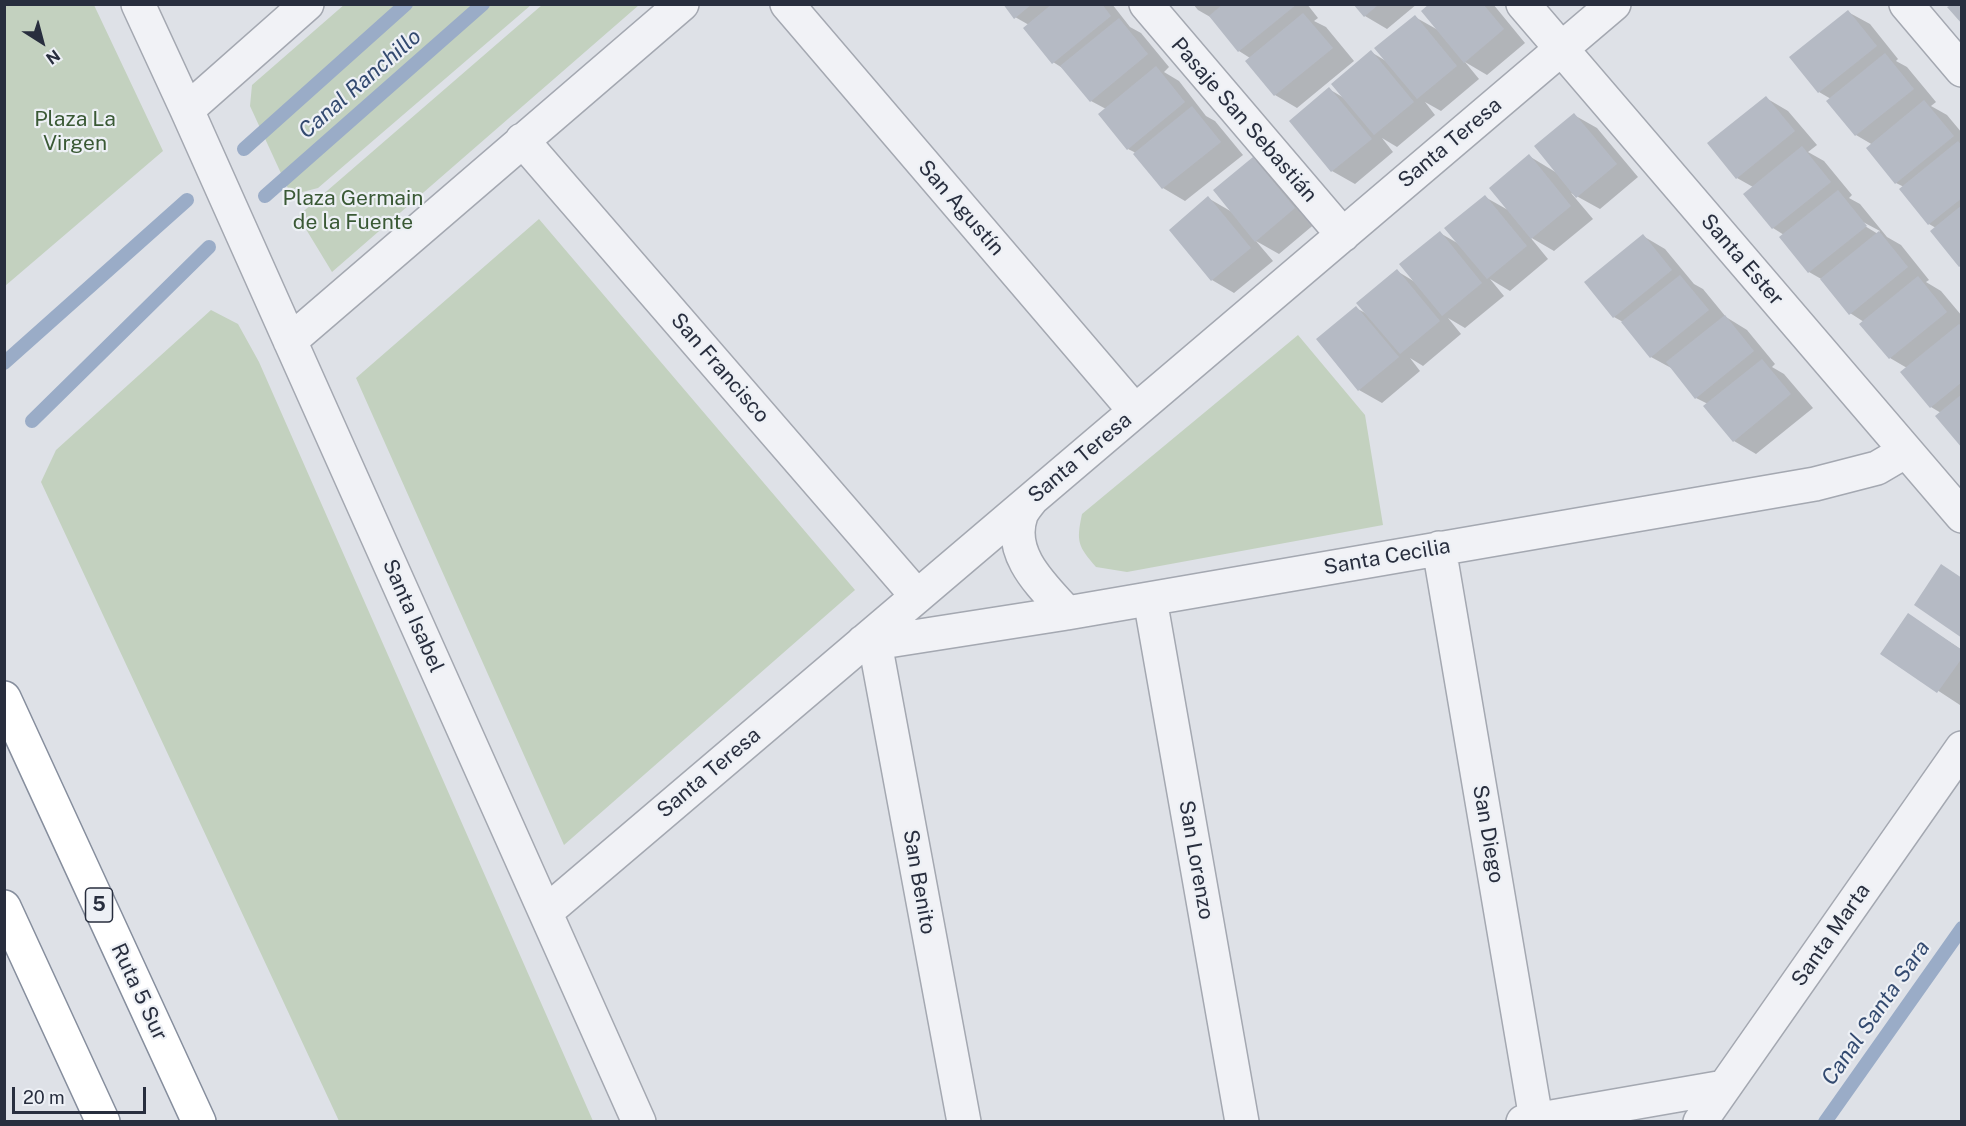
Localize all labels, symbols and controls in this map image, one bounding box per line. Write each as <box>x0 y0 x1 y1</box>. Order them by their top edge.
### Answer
north arrow <box>12 12 72 72</box>
water label: Canal Ranchillo <box>293 24 427 144</box>
street label: Pasaje San Sebastián <box>1166 33 1322 207</box>
text: N <box>42 46 64 68</box>
street label: Santa Teresa <box>1393 92 1507 194</box>
park label: Plaza La Virgen <box>34 107 116 157</box>
street label: San Agustín <box>913 155 1009 261</box>
park label: Plaza Germain de la Fuente <box>283 186 423 236</box>
street label: Santa Ester <box>1695 209 1789 311</box>
street label: San Francisco <box>665 308 775 428</box>
street label: Santa Teresa <box>1023 407 1137 509</box>
street label: Santa Cecilia <box>1322 533 1452 581</box>
street label: Santa Isabel <box>377 556 449 676</box>
street label: Santa Teresa <box>652 722 766 824</box>
street label: San Diego <box>1467 783 1509 885</box>
street label: San Lorenzo <box>1173 799 1219 921</box>
street label: San Benito <box>897 828 941 936</box>
street label: Santa Marta <box>1786 879 1876 991</box>
road number: 5 <box>86 888 112 922</box>
water label: Canal Santa Sara <box>1816 935 1936 1091</box>
street label: Ruta 5 Sur <box>106 939 172 1045</box>
scale bar <box>15 1075 148 1113</box>
text: 20 m <box>23 1087 65 1108</box>

